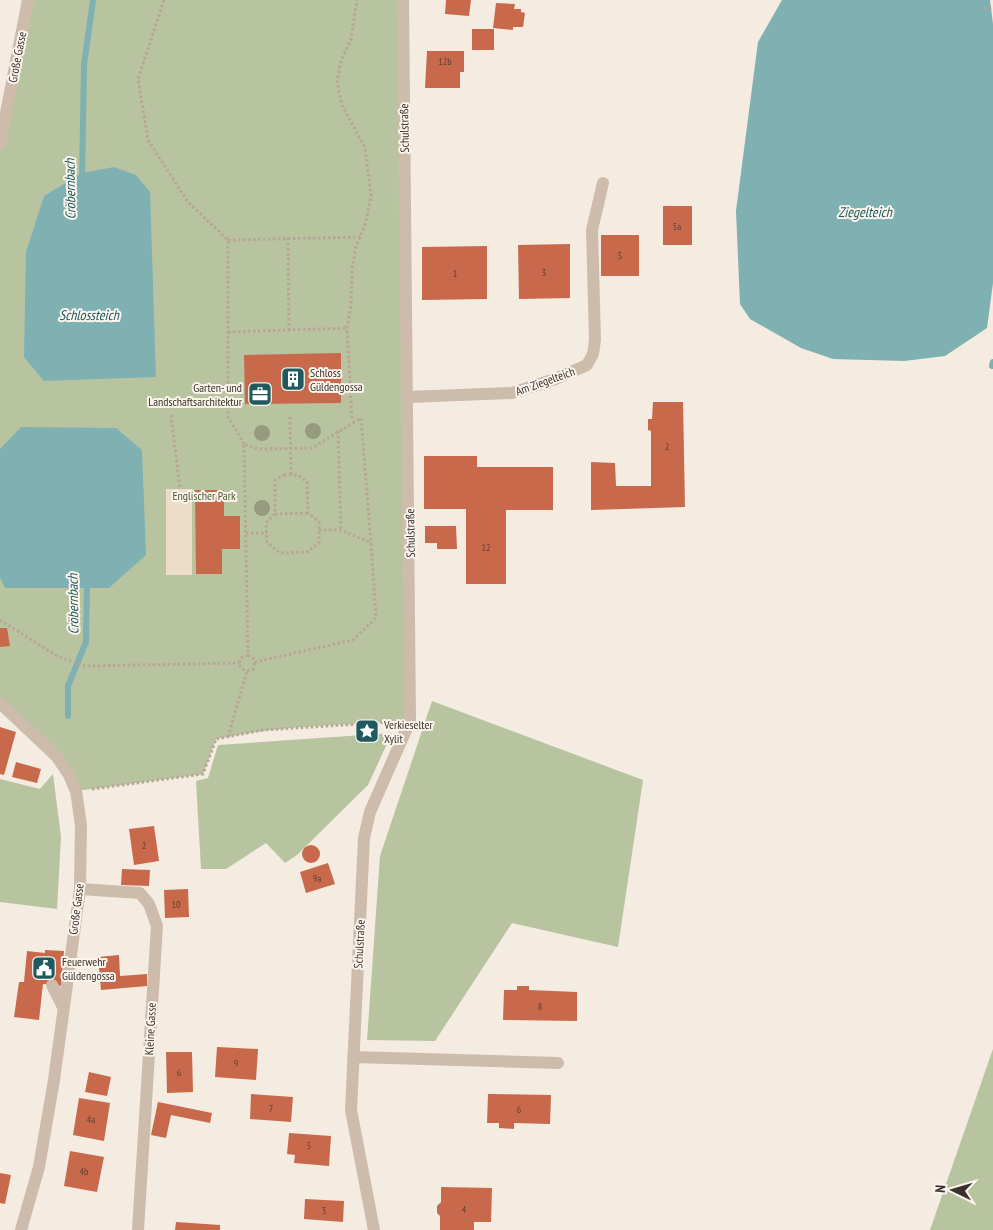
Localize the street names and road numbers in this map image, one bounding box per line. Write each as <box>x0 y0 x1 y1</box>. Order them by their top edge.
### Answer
street label: Große Gasse <box>5 30 29 84</box>
street label: Schulstraße <box>396 103 412 153</box>
street label: Am Ziegelteich <box>513 363 577 399</box>
street label: Schulstraße <box>402 508 418 558</box>
street label: Große Gasse <box>65 882 87 935</box>
street label: Schulstraße <box>350 919 368 969</box>
street label: Kleine Gasse <box>141 1002 159 1056</box>

